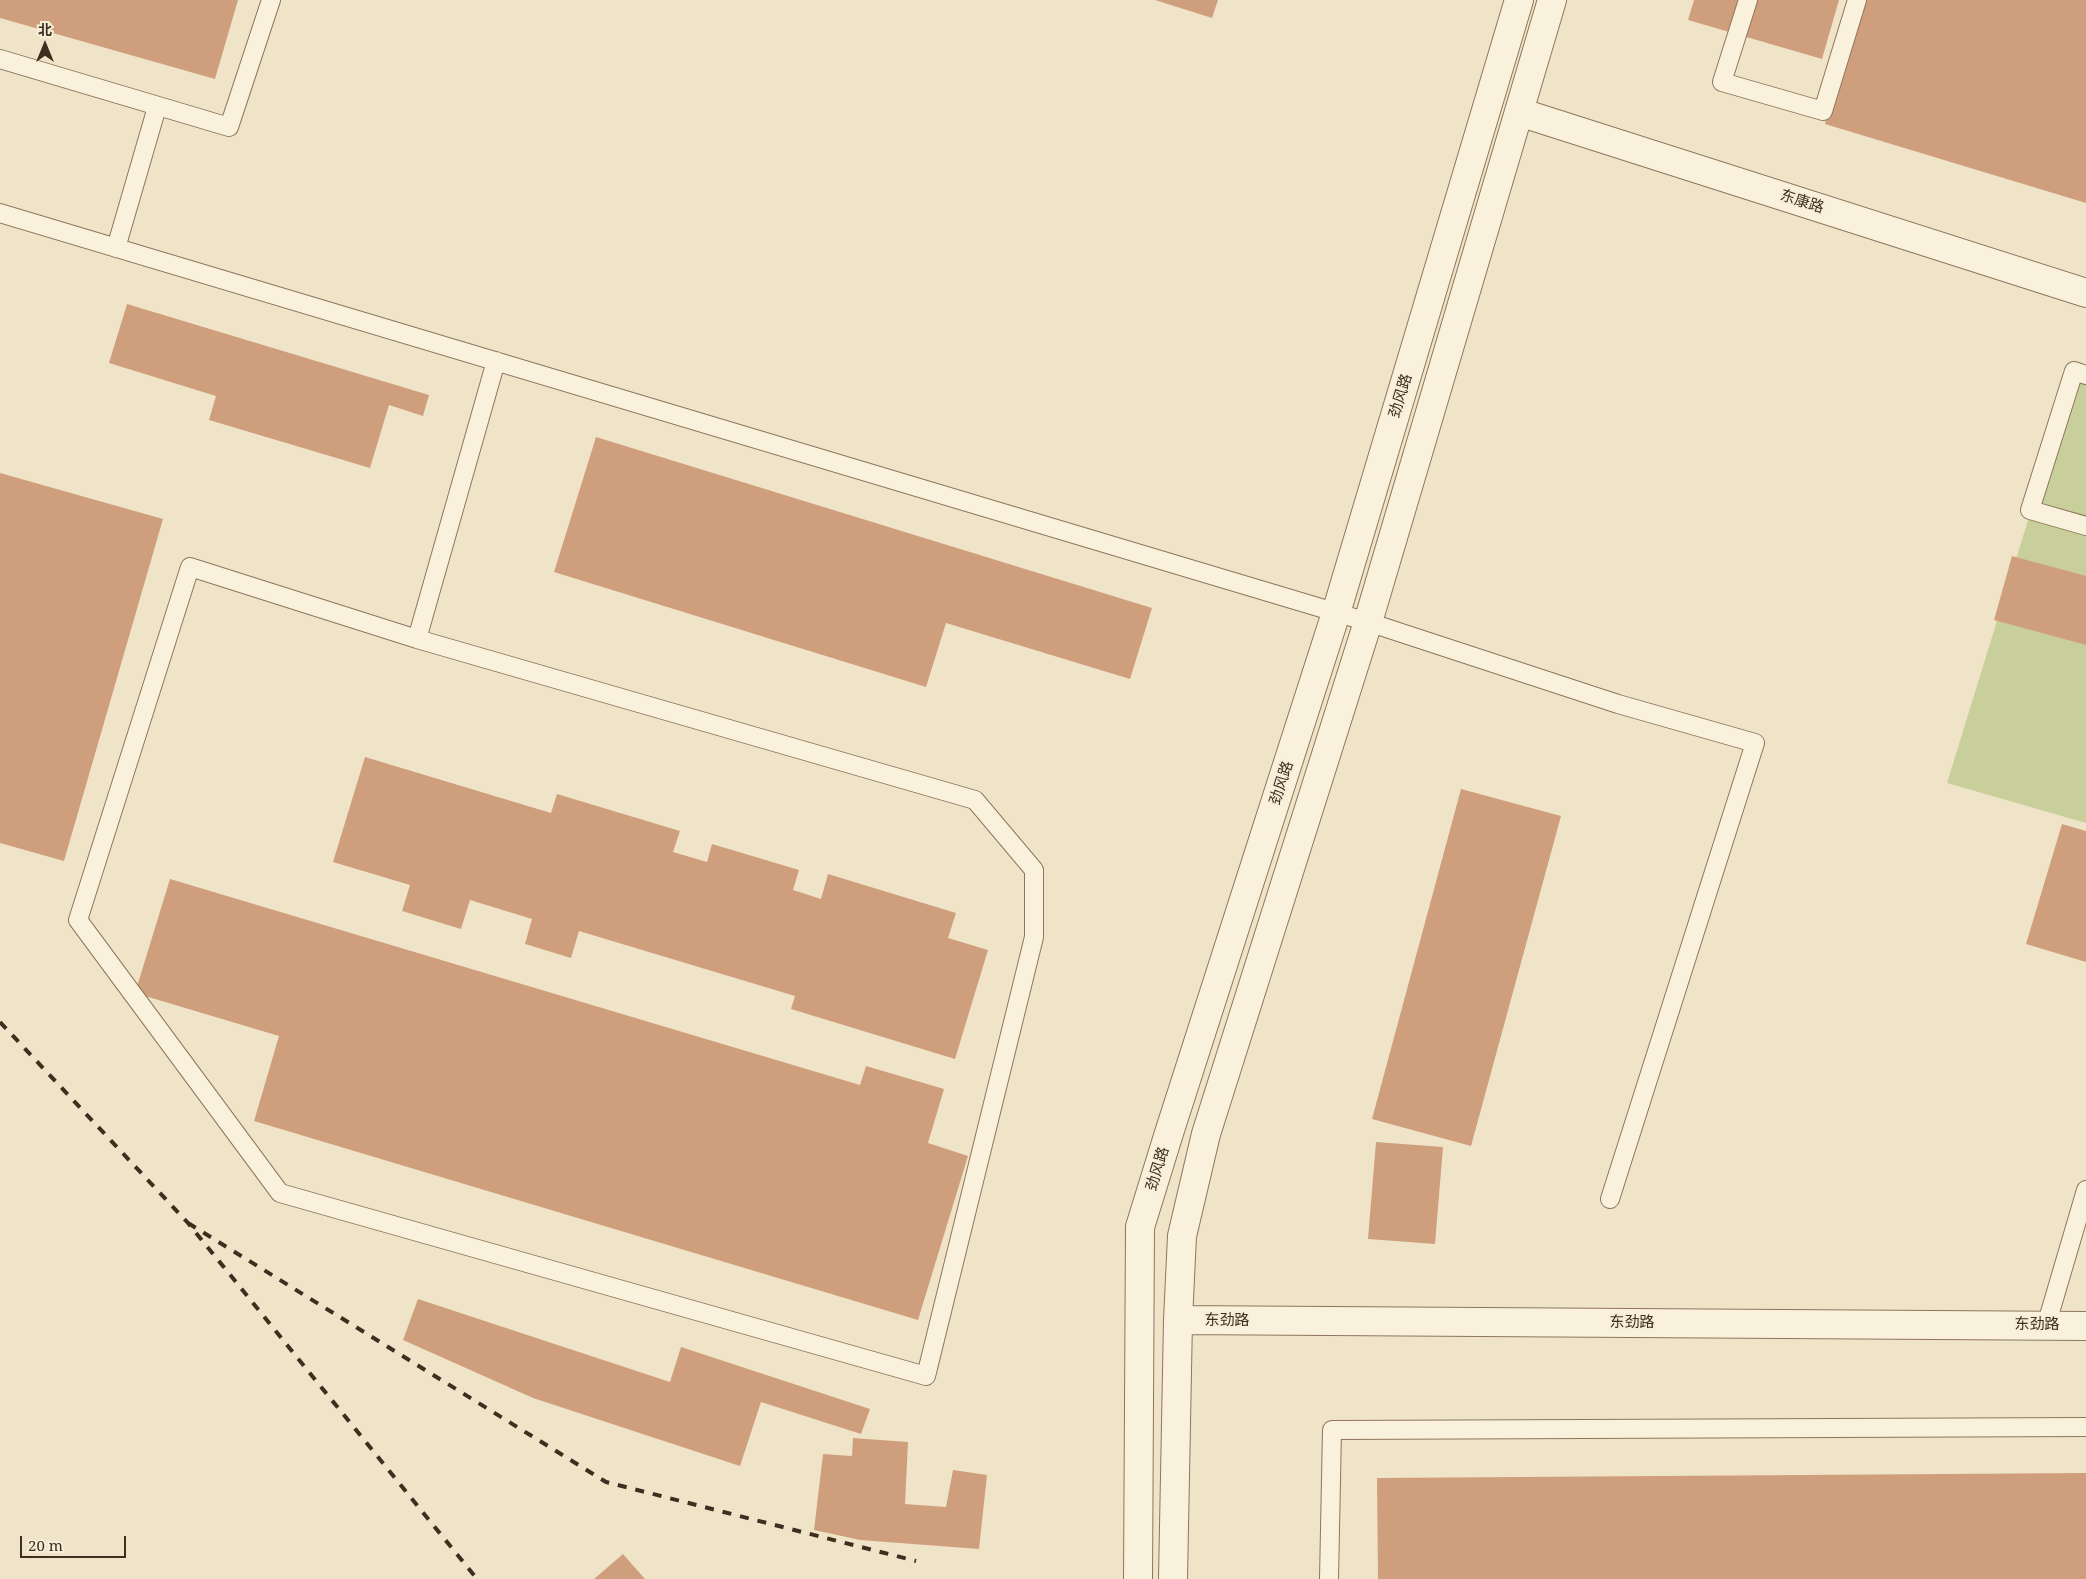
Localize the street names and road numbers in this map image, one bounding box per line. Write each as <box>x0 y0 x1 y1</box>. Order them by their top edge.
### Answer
street label: 东康路 <box>1778 186 1826 218</box>
street label: 劲风路 <box>1386 372 1416 420</box>
street label: 劲风路 <box>1266 759 1298 807</box>
street label: 劲风路 <box>1143 1145 1173 1193</box>
street label: 东劲路 <box>1205 1312 1249 1330</box>
street label: 东劲路 <box>1610 1314 1654 1332</box>
street label: 东劲路 <box>2015 1316 2059 1334</box>

